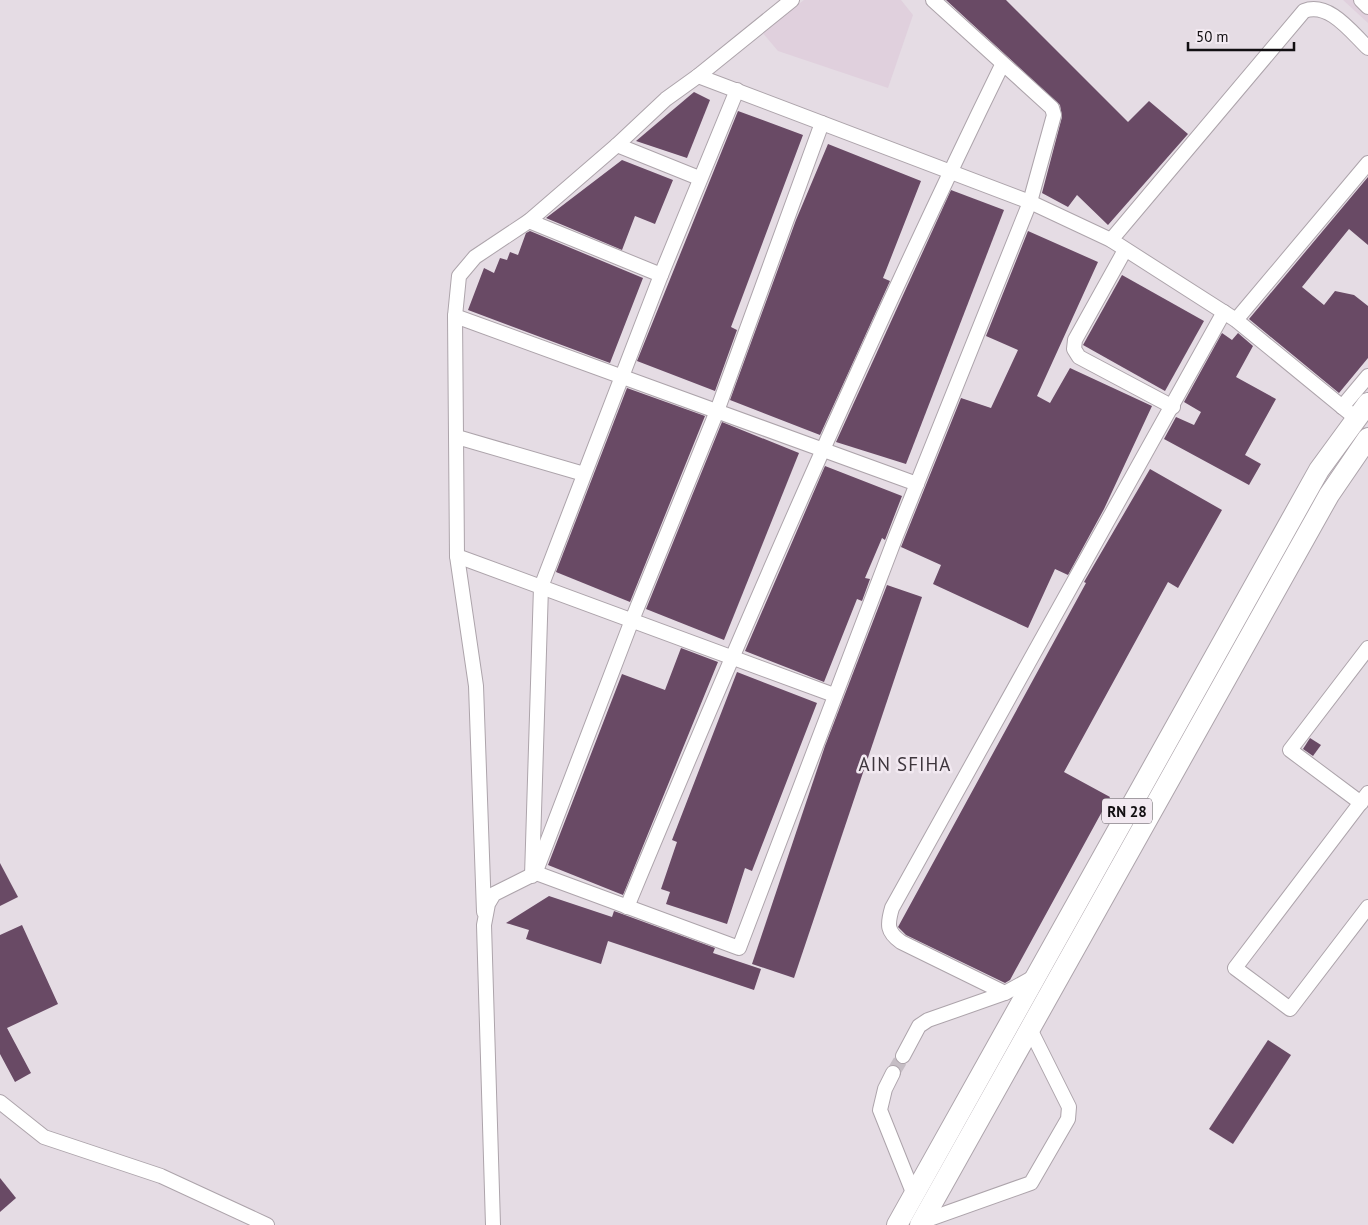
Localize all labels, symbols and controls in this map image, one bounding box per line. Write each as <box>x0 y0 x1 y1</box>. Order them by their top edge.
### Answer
scale bar <box>1188 20 1294 52</box>
text: 50 m <box>1196 27 1229 46</box>
district label: AIN SFIHA <box>859 752 951 776</box>
road number: RN 28 <box>1102 798 1152 824</box>

